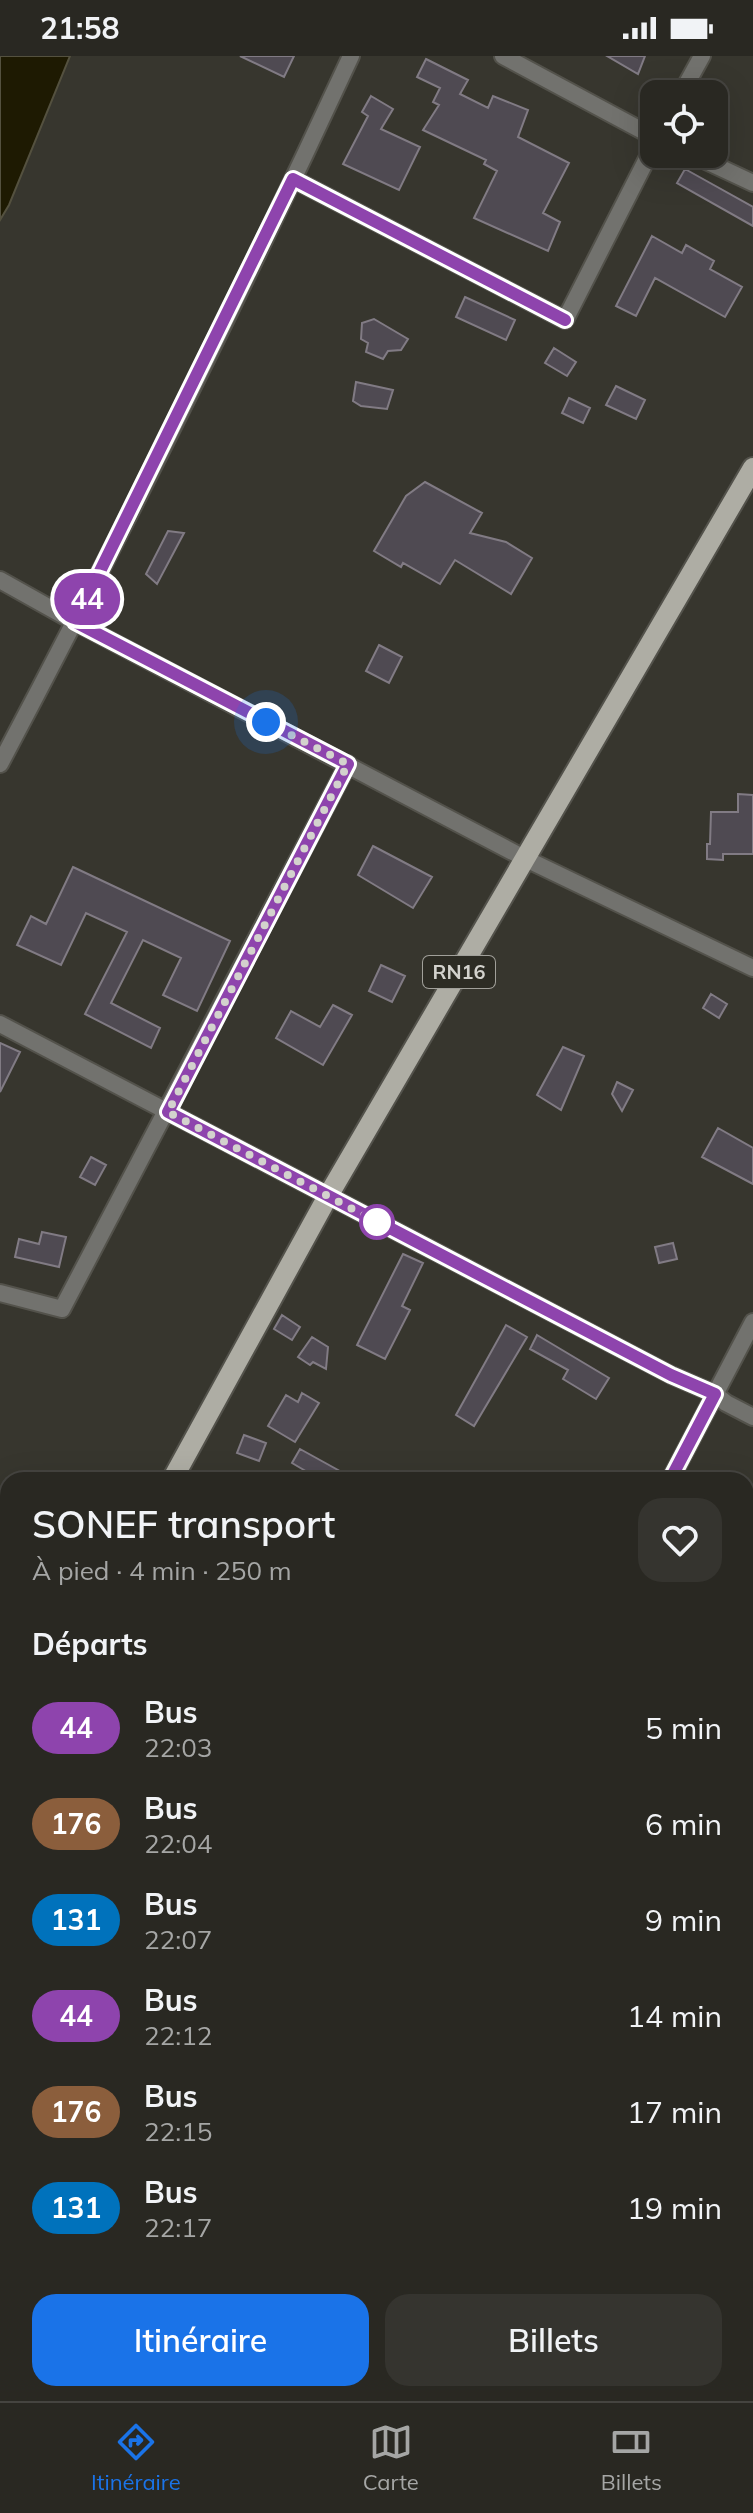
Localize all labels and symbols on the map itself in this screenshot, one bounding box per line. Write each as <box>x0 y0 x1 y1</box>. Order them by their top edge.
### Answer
line badge: 44 <box>51 573 123 625</box>
your location <box>246 702 286 742</box>
road number: RN16 <box>423 956 495 988</box>
unlabelled marker <box>360 1205 394 1239</box>

